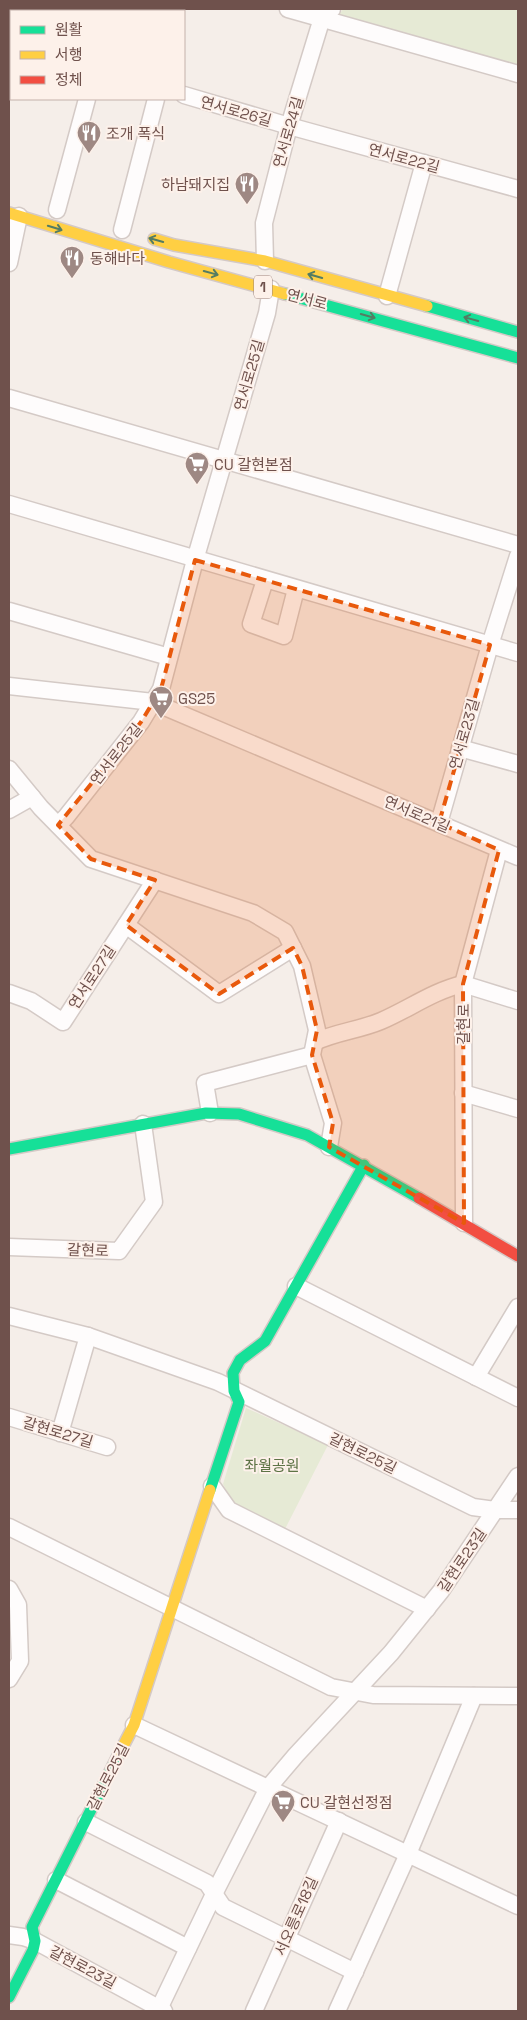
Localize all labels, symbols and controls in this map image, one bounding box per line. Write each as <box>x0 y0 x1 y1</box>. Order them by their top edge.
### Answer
legend <box>10 10 185 100</box>
text: 원활 <box>55 20 83 39</box>
text: 서행 <box>55 45 83 64</box>
text: 정체 <box>55 70 83 89</box>
street label: 연서로26길 <box>198 92 274 130</box>
street label: 연서로24길 <box>269 94 307 170</box>
restaurant icon: 조개 폭식 <box>76 120 102 154</box>
place label: 조개 폭식 <box>106 124 165 143</box>
street label: 연서로22길 <box>366 139 442 177</box>
restaurant icon: 하남돼지집 <box>234 171 260 205</box>
place label: 하남돼지집 <box>161 175 230 194</box>
one-way arrow <box>47 223 63 233</box>
one-way arrow <box>149 235 165 245</box>
restaurant icon: 동해바다 <box>59 245 85 279</box>
place label: 동해바다 <box>90 249 145 268</box>
one-way arrow <box>203 269 219 278</box>
one-way arrow <box>307 270 323 280</box>
road number: 1 <box>254 276 272 298</box>
street label: 연서로 <box>285 284 329 314</box>
one-way arrow <box>360 311 376 321</box>
one-way arrow <box>464 314 480 324</box>
street label: 연서로25길 <box>230 337 268 413</box>
supermarket icon: CU 갈현본점 <box>184 451 210 485</box>
place label: CU 갈현본점 <box>214 455 293 474</box>
supermarket icon: GS25 <box>148 685 174 719</box>
place label: GS25 <box>178 689 215 708</box>
street label: 연서로23길 <box>445 696 483 772</box>
street label: 연서로25길 <box>86 719 146 789</box>
street label: 연서로21길 <box>381 791 453 837</box>
street label: 연서로27길 <box>64 941 120 1013</box>
street label: 갈현로 <box>454 1003 473 1045</box>
street label: 갈현로 <box>67 1240 109 1260</box>
street label: 갈현로27길 <box>21 1412 95 1452</box>
street label: 갈현로25길 <box>326 1428 400 1478</box>
park label: 좌월공원 <box>244 1456 300 1475</box>
street label: 갈현로23길 <box>434 1524 490 1596</box>
street label: 갈현로25길 <box>83 1740 133 1814</box>
supermarket icon: CU 갈현선정점 <box>270 1789 296 1823</box>
place label: CU 갈현선정점 <box>300 1793 392 1812</box>
street label: 서오릉로18길 <box>270 1873 322 1959</box>
street label: 갈현로23길 <box>46 1941 120 1993</box>

